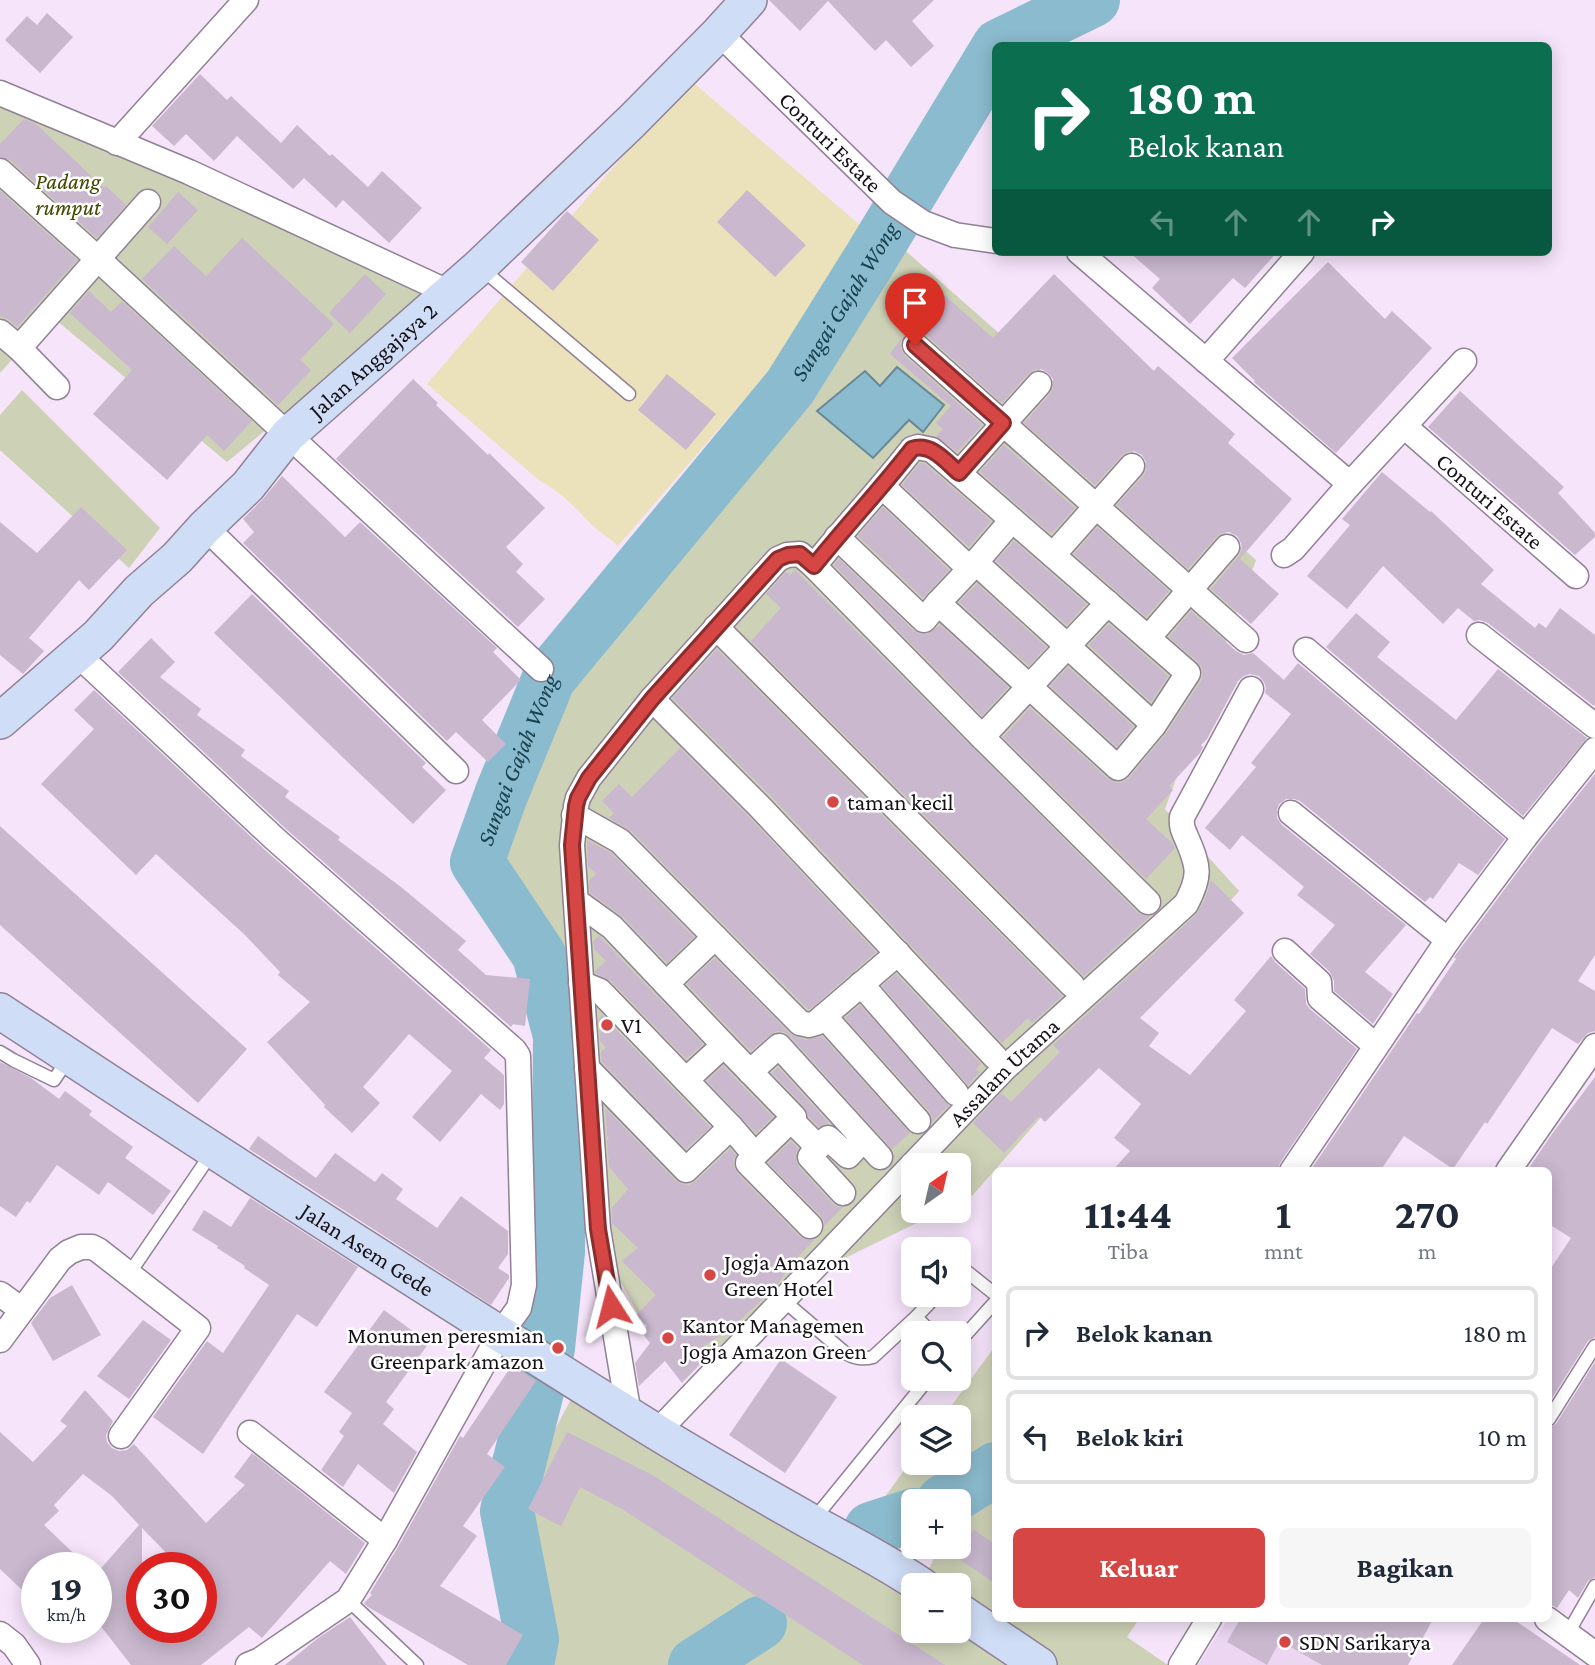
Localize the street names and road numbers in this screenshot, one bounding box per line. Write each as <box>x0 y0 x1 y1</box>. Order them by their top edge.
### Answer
street label: Conturi Estate <box>774 86 887 198</box>
street label: Jalan Anggajaya 2 <box>302 297 442 425</box>
street label: Conturi Estate <box>1431 447 1549 554</box>
street label: Assalam Utama <box>944 1012 1064 1131</box>
street label: Jalan Asem Gede <box>294 1196 439 1302</box>

